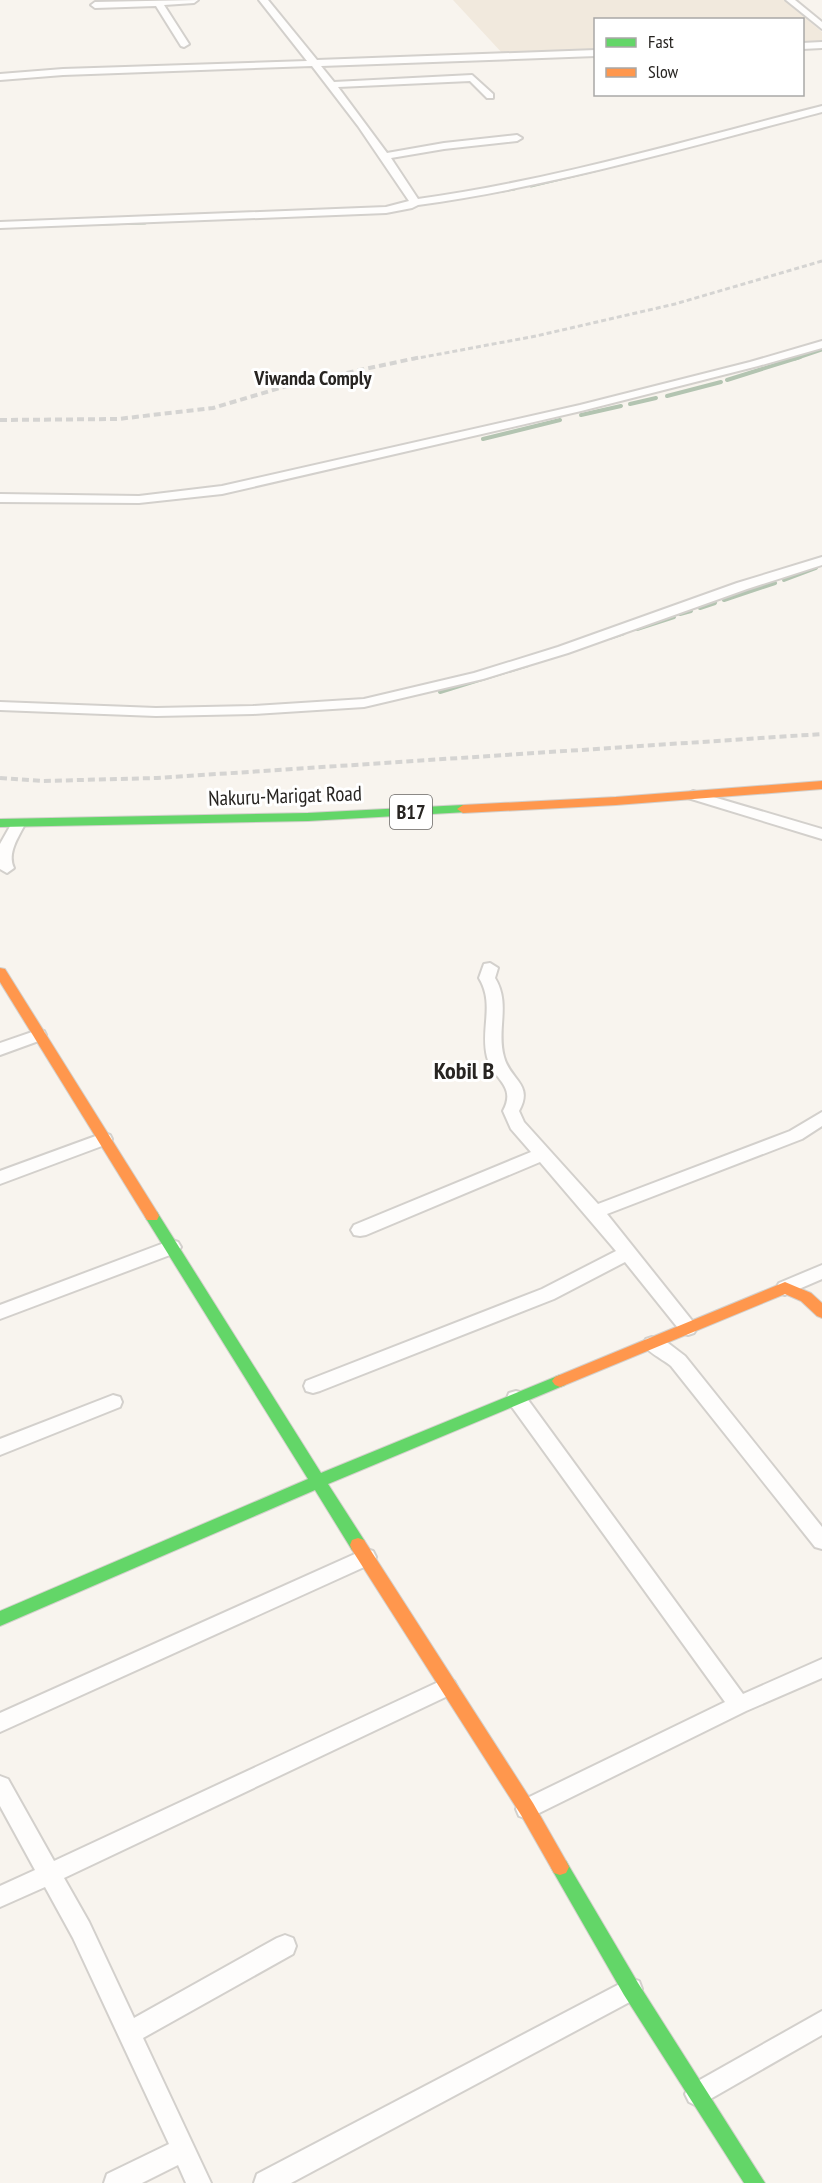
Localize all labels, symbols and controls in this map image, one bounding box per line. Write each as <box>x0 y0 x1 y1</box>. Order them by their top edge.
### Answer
legend <box>594 18 804 96</box>
text: Fast <box>648 30 674 53</box>
text: Slow <box>648 60 679 83</box>
district label: Viwanda Comply <box>253 365 373 391</box>
street label: Nakuru-Marigat Road <box>208 779 362 812</box>
road number: B17 <box>390 795 432 829</box>
district label: Kobil B <box>434 1055 495 1086</box>

